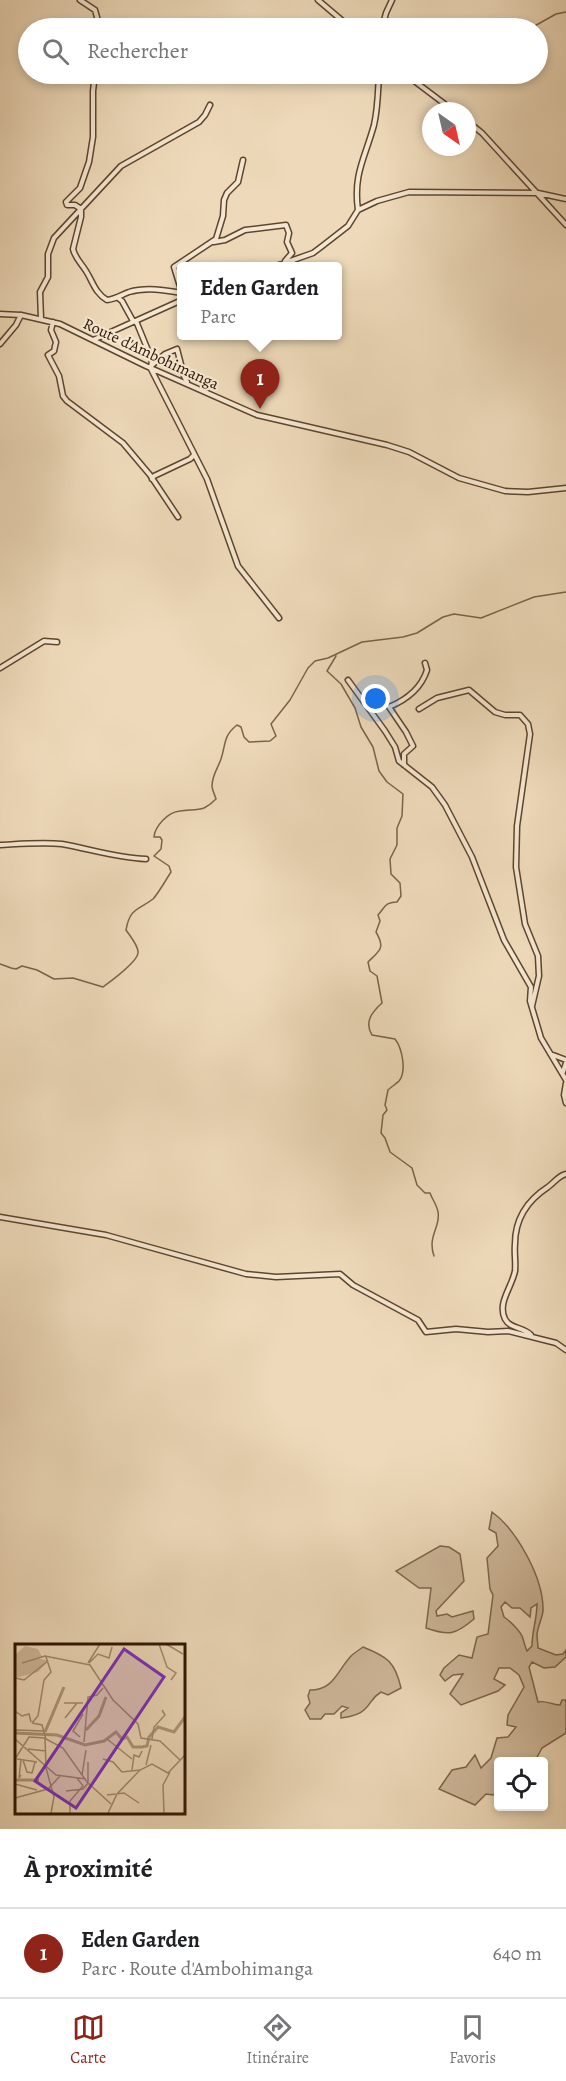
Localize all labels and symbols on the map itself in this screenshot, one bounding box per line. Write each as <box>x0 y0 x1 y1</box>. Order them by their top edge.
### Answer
north arrow <box>422 102 476 156</box>
street label: Route d'Ambohimanga <box>79 313 223 395</box>
pin: 1 <box>240 360 280 409</box>
your location <box>361 684 390 713</box>
inset map <box>15 1644 184 1814</box>

